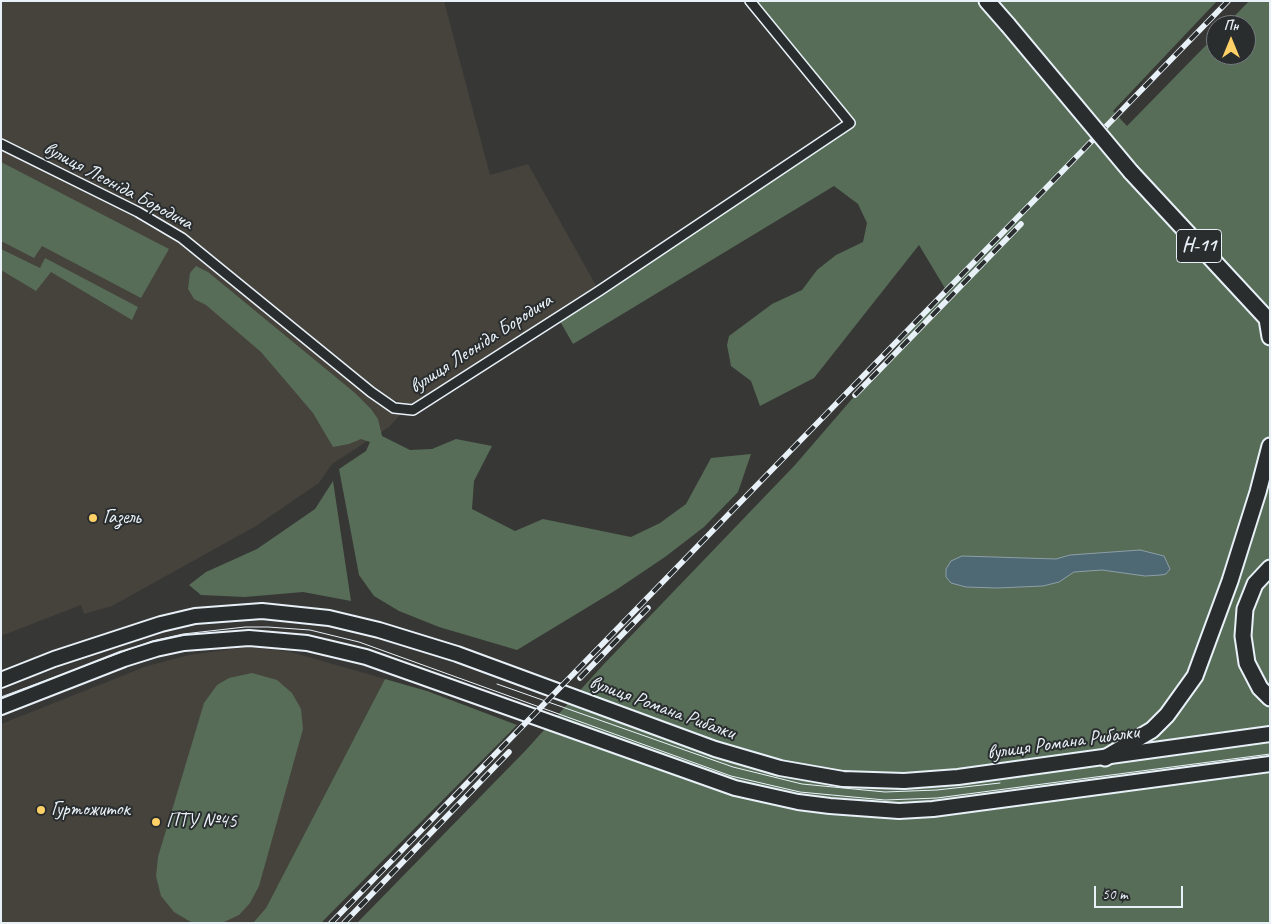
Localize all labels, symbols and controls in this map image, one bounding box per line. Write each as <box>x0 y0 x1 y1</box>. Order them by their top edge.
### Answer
north arrow <box>1206 15 1256 65</box>
text: Пн <box>1224 17 1238 34</box>
street label: вулиця Леоніда Бородича <box>39 137 197 235</box>
road number: Н-11 <box>1176 230 1222 262</box>
street label: вулиця Леоніда Бородича <box>405 289 557 399</box>
place label: Газель <box>103 506 141 530</box>
marker: Газель <box>87 512 99 524</box>
street label: вулиця Романа Рибалки <box>586 671 738 745</box>
street label: вулиця Романа Рибалки <box>986 720 1140 766</box>
place label: Гуртожиток <box>51 798 130 822</box>
marker: Гуртожиток <box>35 804 47 816</box>
place label: ПТУ №45 <box>166 810 237 834</box>
marker: ПТУ №45 <box>150 816 162 828</box>
scale bar <box>1096 876 1185 908</box>
text: 50 m <box>1102 885 1128 904</box>

